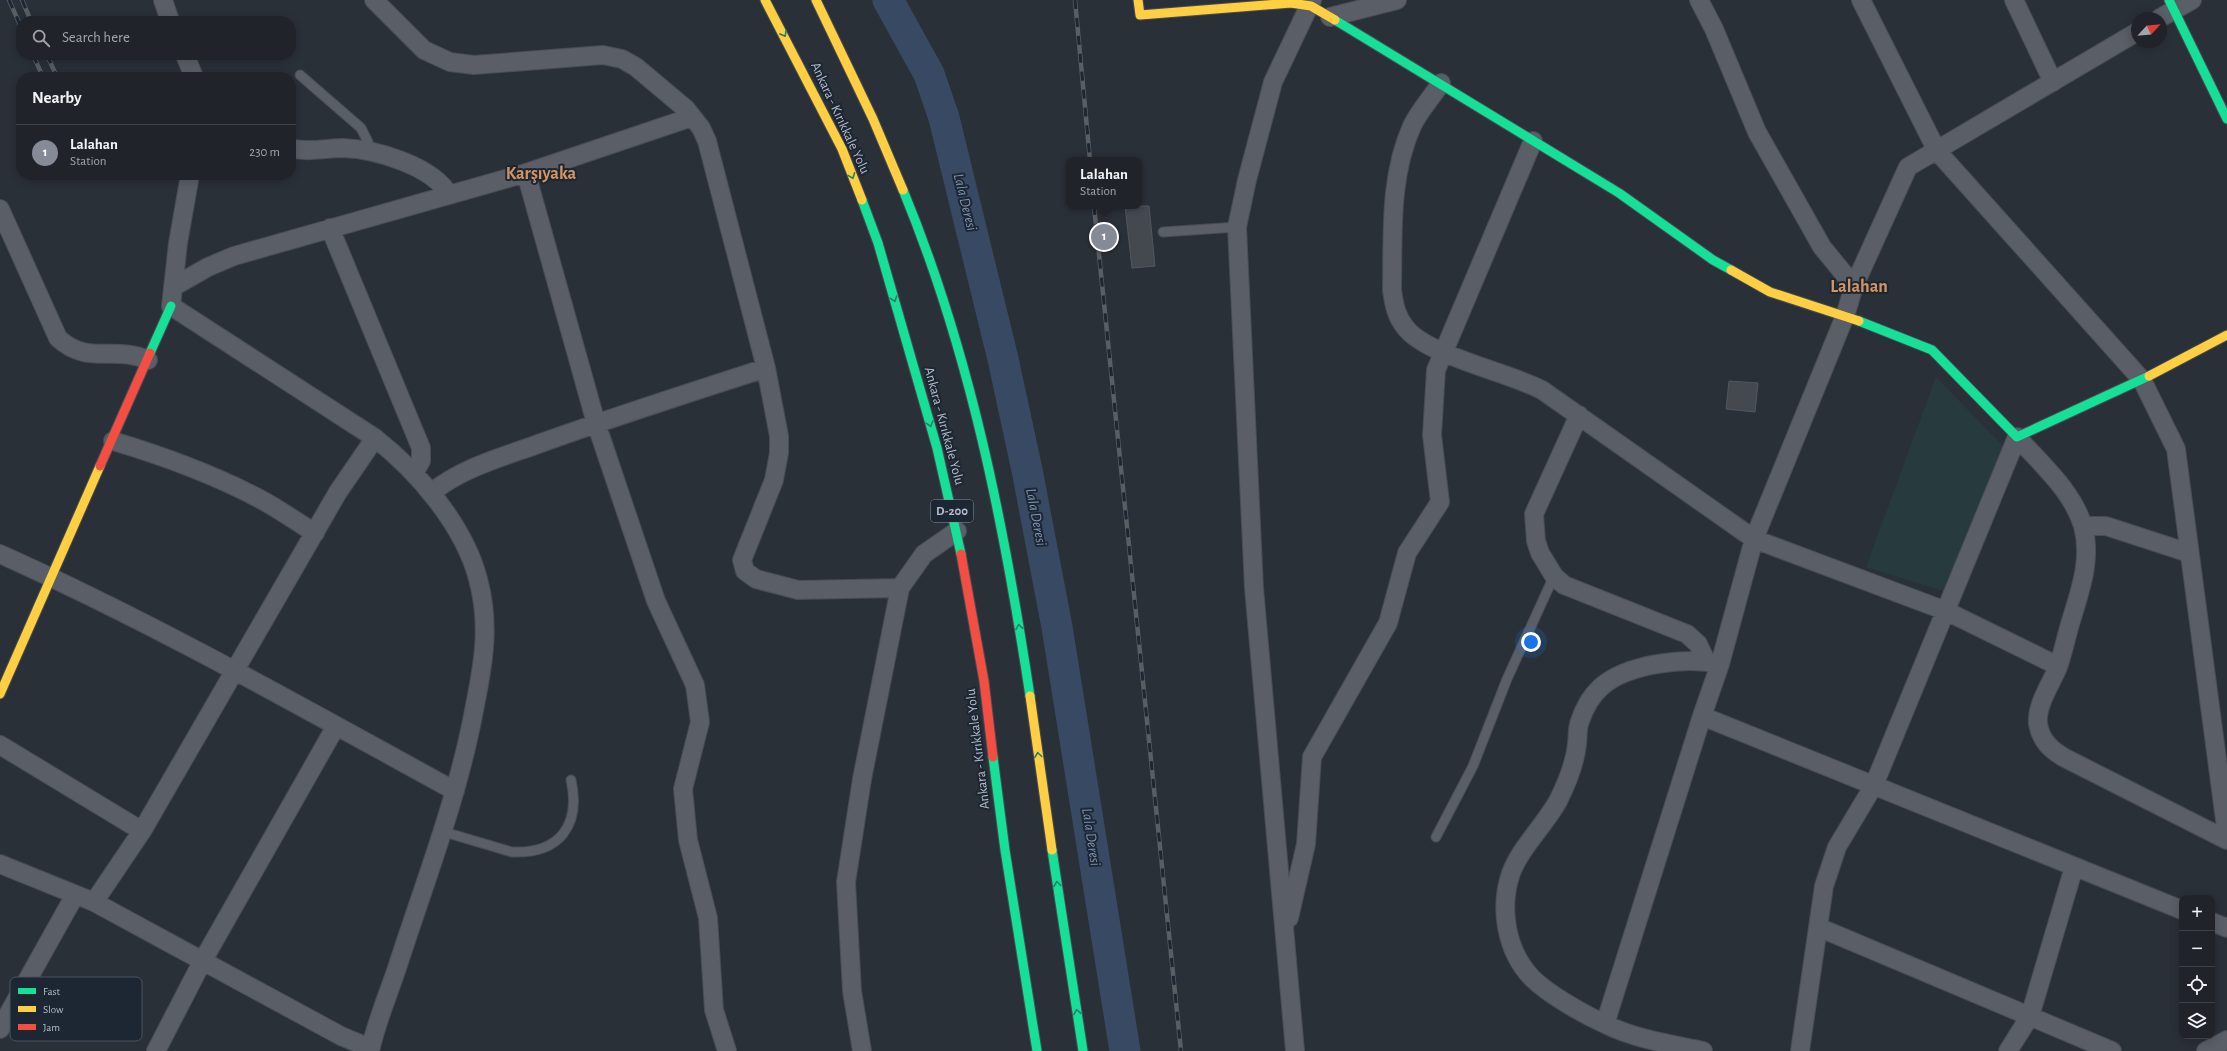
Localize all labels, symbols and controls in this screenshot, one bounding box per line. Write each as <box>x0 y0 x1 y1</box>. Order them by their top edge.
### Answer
north arrow <box>2131 12 2167 48</box>
search box <box>16 16 296 60</box>
icon: search <box>30 27 52 49</box>
text: Search here <box>62 30 130 45</box>
one-way arrow <box>779 30 786 37</box>
street label: Ankara - Kırıkkale Yolu <box>808 60 872 176</box>
text: Nearby <box>32 89 82 106</box>
text: Lalahan <box>70 137 118 152</box>
text: 1 <box>43 146 47 159</box>
text: 230 m <box>249 146 280 159</box>
text: Station <box>70 155 107 168</box>
popup <box>1066 157 1142 209</box>
district label: Karşıyaka <box>506 165 577 183</box>
text: Lalahan <box>1080 167 1128 182</box>
water label: Lala Deresi <box>951 172 979 232</box>
one-way arrow <box>848 173 856 180</box>
text: Station <box>1080 185 1117 198</box>
pin: 1 <box>1091 222 1117 252</box>
district label: Lalahan <box>1830 278 1888 296</box>
one-way arrow <box>889 296 898 303</box>
street label: Ankara - Kırıkkale Yolu <box>922 366 966 486</box>
one-way arrow <box>925 420 934 427</box>
water label: Lala Deresi <box>1023 487 1049 547</box>
road number: D-200 <box>931 500 973 522</box>
one-way arrow <box>1015 624 1024 630</box>
your location <box>1521 632 1541 652</box>
street label: Ankara - Kırıkkale Yolu <box>964 688 992 810</box>
one-way arrow <box>1034 752 1043 758</box>
water label: Lala Deresi <box>1079 807 1103 867</box>
one-way arrow <box>1053 881 1062 887</box>
map controls <box>2179 895 2215 1039</box>
button: + <box>2179 895 2215 931</box>
button: − <box>2179 931 2215 967</box>
button: locate <box>2179 967 2215 1003</box>
legend <box>10 977 142 1041</box>
text: Fast <box>43 986 61 997</box>
button: layers <box>2179 1003 2215 1039</box>
text: Slow <box>43 1004 64 1015</box>
one-way arrow <box>1073 1009 1082 1016</box>
text: Jam <box>43 1022 60 1033</box>

